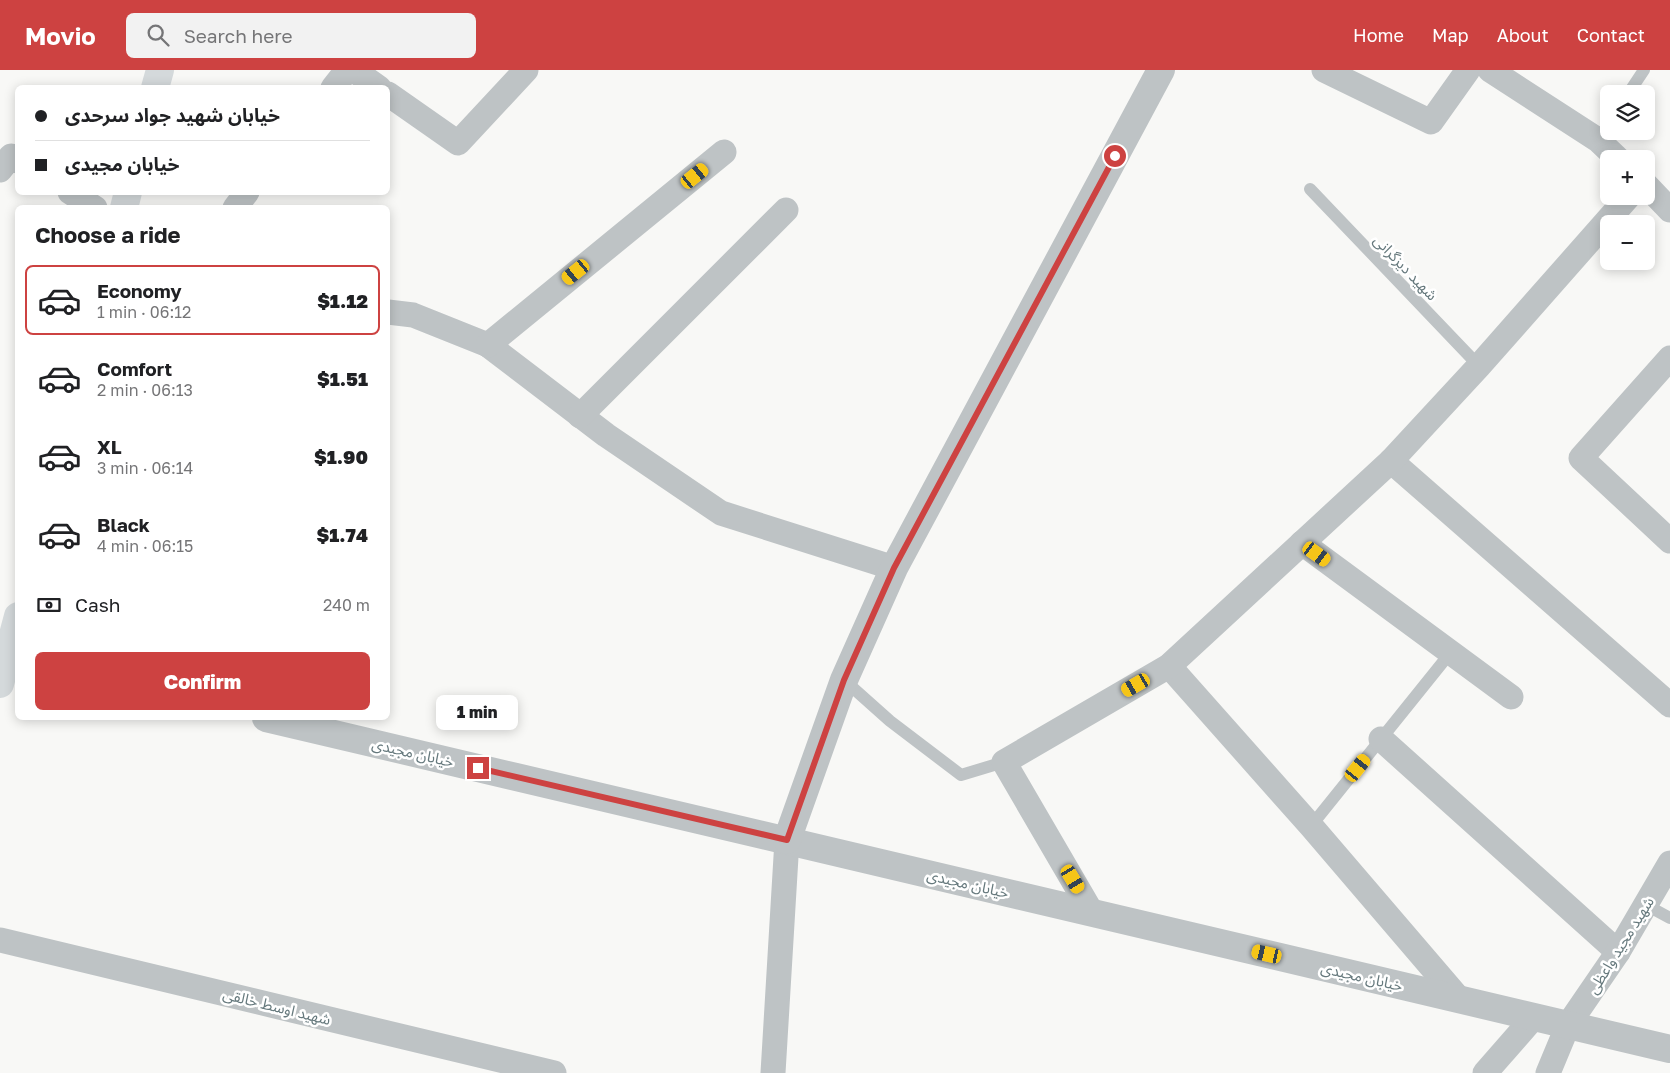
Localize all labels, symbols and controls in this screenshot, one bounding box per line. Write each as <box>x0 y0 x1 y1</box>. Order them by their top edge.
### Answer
search box <box>126 13 476 58</box>
text: Movio <box>25 21 96 50</box>
icon: search <box>144 21 172 49</box>
text: Search here <box>184 24 293 47</box>
text: Home <box>1353 24 1404 46</box>
text: Map <box>1432 24 1469 46</box>
text: About <box>1497 24 1549 46</box>
text: Contact <box>1577 24 1645 46</box>
map controls <box>1600 85 1655 270</box>
button: layers <box>1600 85 1655 140</box>
text: خیابان شهید جواد سرحدی <box>65 103 280 126</box>
route start <box>1104 145 1126 167</box>
button: + <box>1600 150 1655 205</box>
text: خیابان مجیدی <box>65 152 179 175</box>
car <box>678 161 711 191</box>
button: − <box>1600 215 1655 270</box>
text: Choose a ride <box>35 221 181 248</box>
street label: شهید دیزگرانی <box>1370 231 1442 304</box>
car <box>559 257 592 287</box>
icon: car <box>37 278 82 323</box>
text: Economy <box>97 279 182 302</box>
text: $1.12 <box>317 289 368 312</box>
text: 1 min · 06:12 <box>97 302 191 322</box>
icon: car <box>37 356 82 401</box>
text: Comfort <box>97 357 172 380</box>
text: $1.51 <box>317 367 368 390</box>
text: 2 min · 06:13 <box>97 380 193 400</box>
icon: car <box>37 434 82 479</box>
text: XL <box>97 435 122 458</box>
text: $1.90 <box>314 445 368 468</box>
text: 3 min · 06:14 <box>97 458 193 478</box>
icon: car <box>37 512 82 557</box>
text: Black <box>97 513 150 536</box>
text: $1.74 <box>317 523 368 546</box>
text: 4 min · 06:15 <box>97 536 193 556</box>
car <box>1300 539 1333 569</box>
icon: cash <box>35 591 63 619</box>
text: Cash <box>75 593 120 616</box>
text: 240 m <box>323 595 370 615</box>
button: Confirm <box>35 652 370 710</box>
car <box>1119 671 1152 699</box>
callout: 1 min <box>437 696 519 730</box>
text: 1 min <box>457 702 497 722</box>
street label: خیابان مجیدی <box>370 734 456 771</box>
car <box>1342 752 1373 784</box>
route end <box>467 757 489 779</box>
car <box>1058 862 1087 896</box>
street label: خیابان مجیدی <box>925 865 1011 902</box>
street label: شهید مجید واعظی <box>1583 893 1658 997</box>
car <box>1250 943 1283 965</box>
street label: خیابان مجیدی <box>1319 958 1405 995</box>
street label: شهید اوسط خالقی <box>221 984 333 1029</box>

